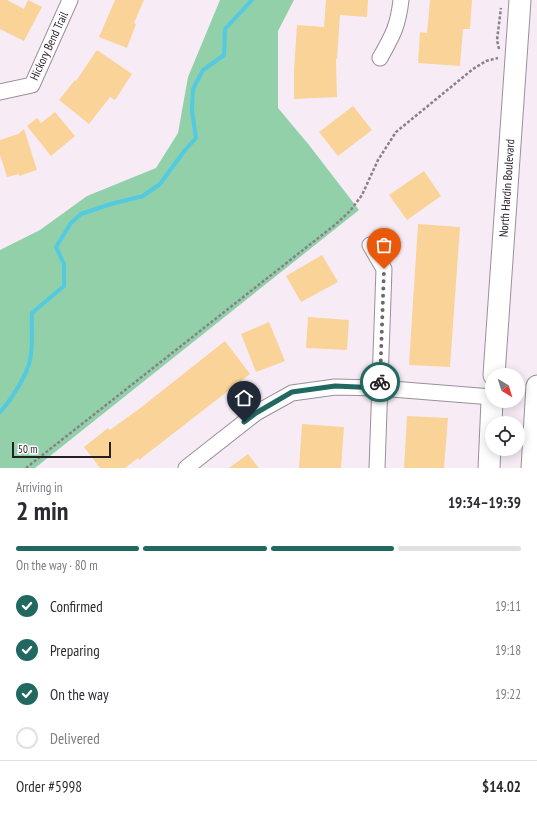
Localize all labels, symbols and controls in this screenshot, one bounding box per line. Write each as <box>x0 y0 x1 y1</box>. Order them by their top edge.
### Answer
street label: Hickory Bend Trail <box>26 9 71 83</box>
street label: North Hardin Boulevard <box>496 139 517 237</box>
pin <box>367 228 401 269</box>
icon: bag <box>373 234 395 256</box>
courier <box>360 362 400 402</box>
north arrow <box>485 368 525 408</box>
map controls <box>485 368 525 456</box>
icon: bike <box>369 371 391 393</box>
pin <box>227 381 261 422</box>
icon: home <box>233 387 255 409</box>
button: locate <box>485 416 525 456</box>
scale bar <box>12 440 111 459</box>
text: 50 m <box>18 442 37 456</box>
text: Arriving in <box>16 479 63 496</box>
text: 19:34–19:39 <box>448 493 521 512</box>
text: 2 min <box>16 494 69 527</box>
text: On the way · 80 m <box>16 557 98 574</box>
icon: check <box>16 595 38 617</box>
text: Confirmed <box>50 597 103 616</box>
text: 19:11 <box>495 598 521 615</box>
icon: check <box>16 639 38 661</box>
text: Preparing <box>50 641 100 660</box>
text: 19:18 <box>495 642 521 659</box>
icon: check <box>16 683 38 705</box>
text: On the way <box>50 685 109 704</box>
text: 19:22 <box>495 686 521 703</box>
text: Delivered <box>50 729 100 748</box>
text: Order #5998 <box>16 777 82 796</box>
text: $14.02 <box>482 777 521 796</box>

